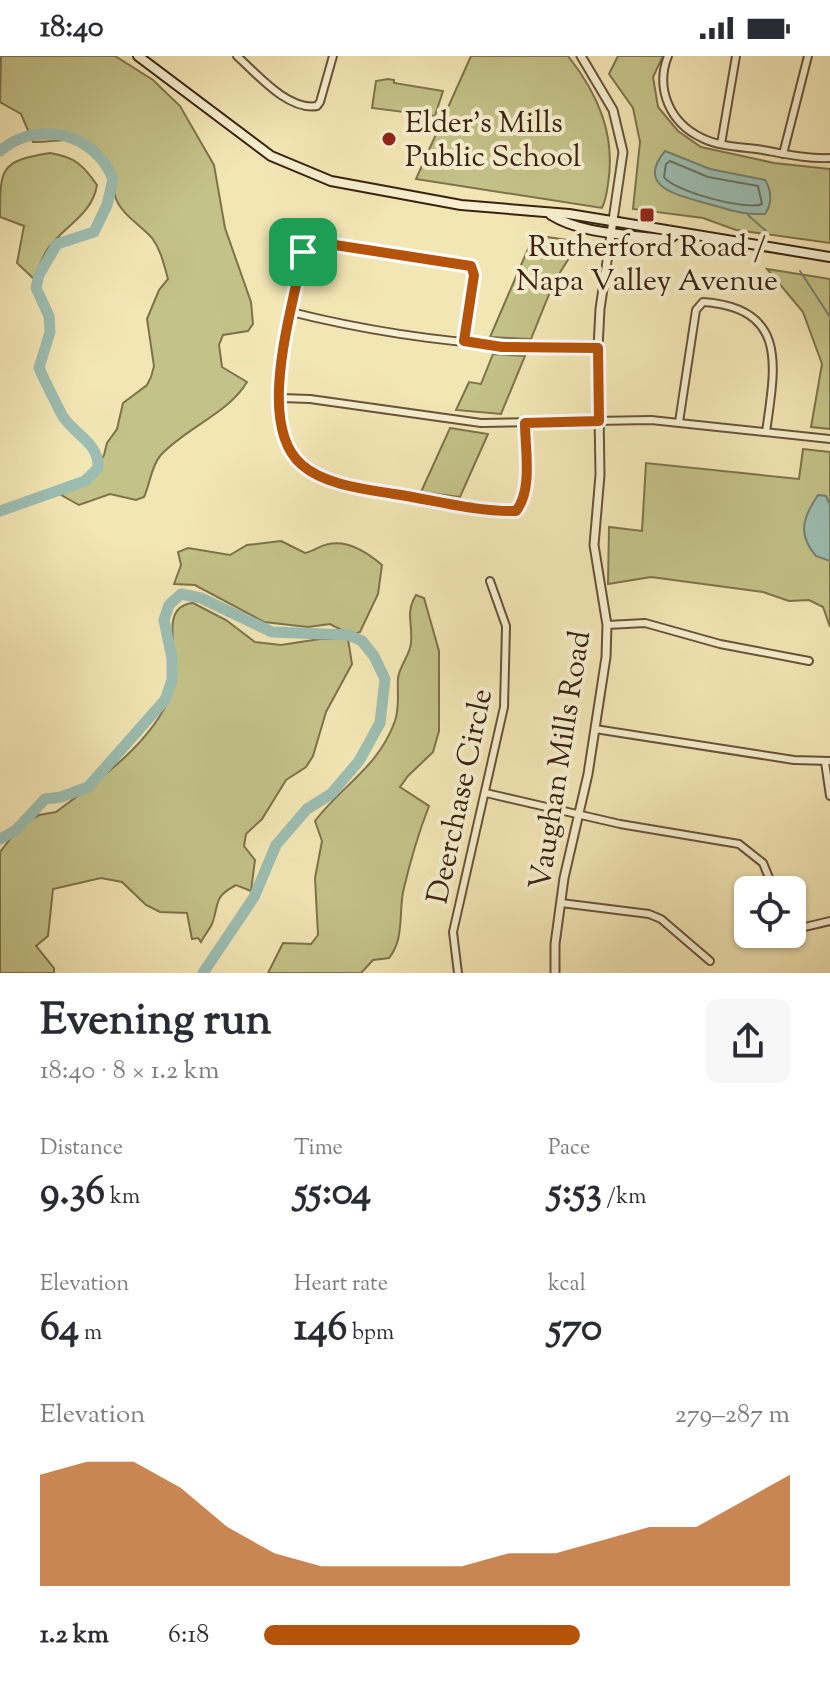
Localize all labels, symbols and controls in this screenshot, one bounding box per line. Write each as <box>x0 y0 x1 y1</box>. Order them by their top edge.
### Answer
text: 18:40 <box>40 7 104 50</box>
place label: Elder's Mills Public School <box>405 103 581 180</box>
marker: Elder's Mills Public School <box>380 130 398 148</box>
marker: Rutherford Road / Napa Valley Avenue <box>638 206 656 224</box>
pin <box>269 218 337 286</box>
place label: Rutherford Road / Napa Valley Avenue <box>516 227 778 304</box>
icon: arrive <box>281 230 325 274</box>
street label: Vaughan Mills Road <box>520 628 603 893</box>
street label: Deerchase Circle <box>418 685 505 908</box>
map controls <box>734 876 806 948</box>
button: locate <box>734 876 806 948</box>
text: Evening run <box>40 991 272 1054</box>
button: share <box>706 999 790 1083</box>
text: 18:40 · 8 × 1.2 km <box>40 1053 219 1090</box>
text: Distance <box>40 1133 123 1165</box>
text: Time <box>294 1133 343 1165</box>
text: Pace <box>548 1133 590 1165</box>
text: 9.36 <box>40 1165 105 1222</box>
text: 55:04 <box>294 1165 371 1222</box>
text: 5:53 <box>548 1165 602 1222</box>
text: km <box>105 1182 140 1214</box>
text: /km <box>602 1182 646 1214</box>
text: Elevation <box>40 1269 129 1301</box>
text: Heart rate <box>294 1269 388 1301</box>
text: kcal <box>548 1269 586 1301</box>
text: 64 <box>40 1301 79 1358</box>
text: 146 <box>294 1301 347 1358</box>
text: 570 <box>548 1301 602 1358</box>
text: m <box>79 1318 102 1350</box>
text: bpm <box>347 1318 394 1350</box>
text: Elevation <box>40 1397 145 1434</box>
text: 279–287 m <box>675 1397 790 1434</box>
text: 1.2 km <box>40 1617 109 1654</box>
text: 6:18 <box>168 1617 209 1654</box>

